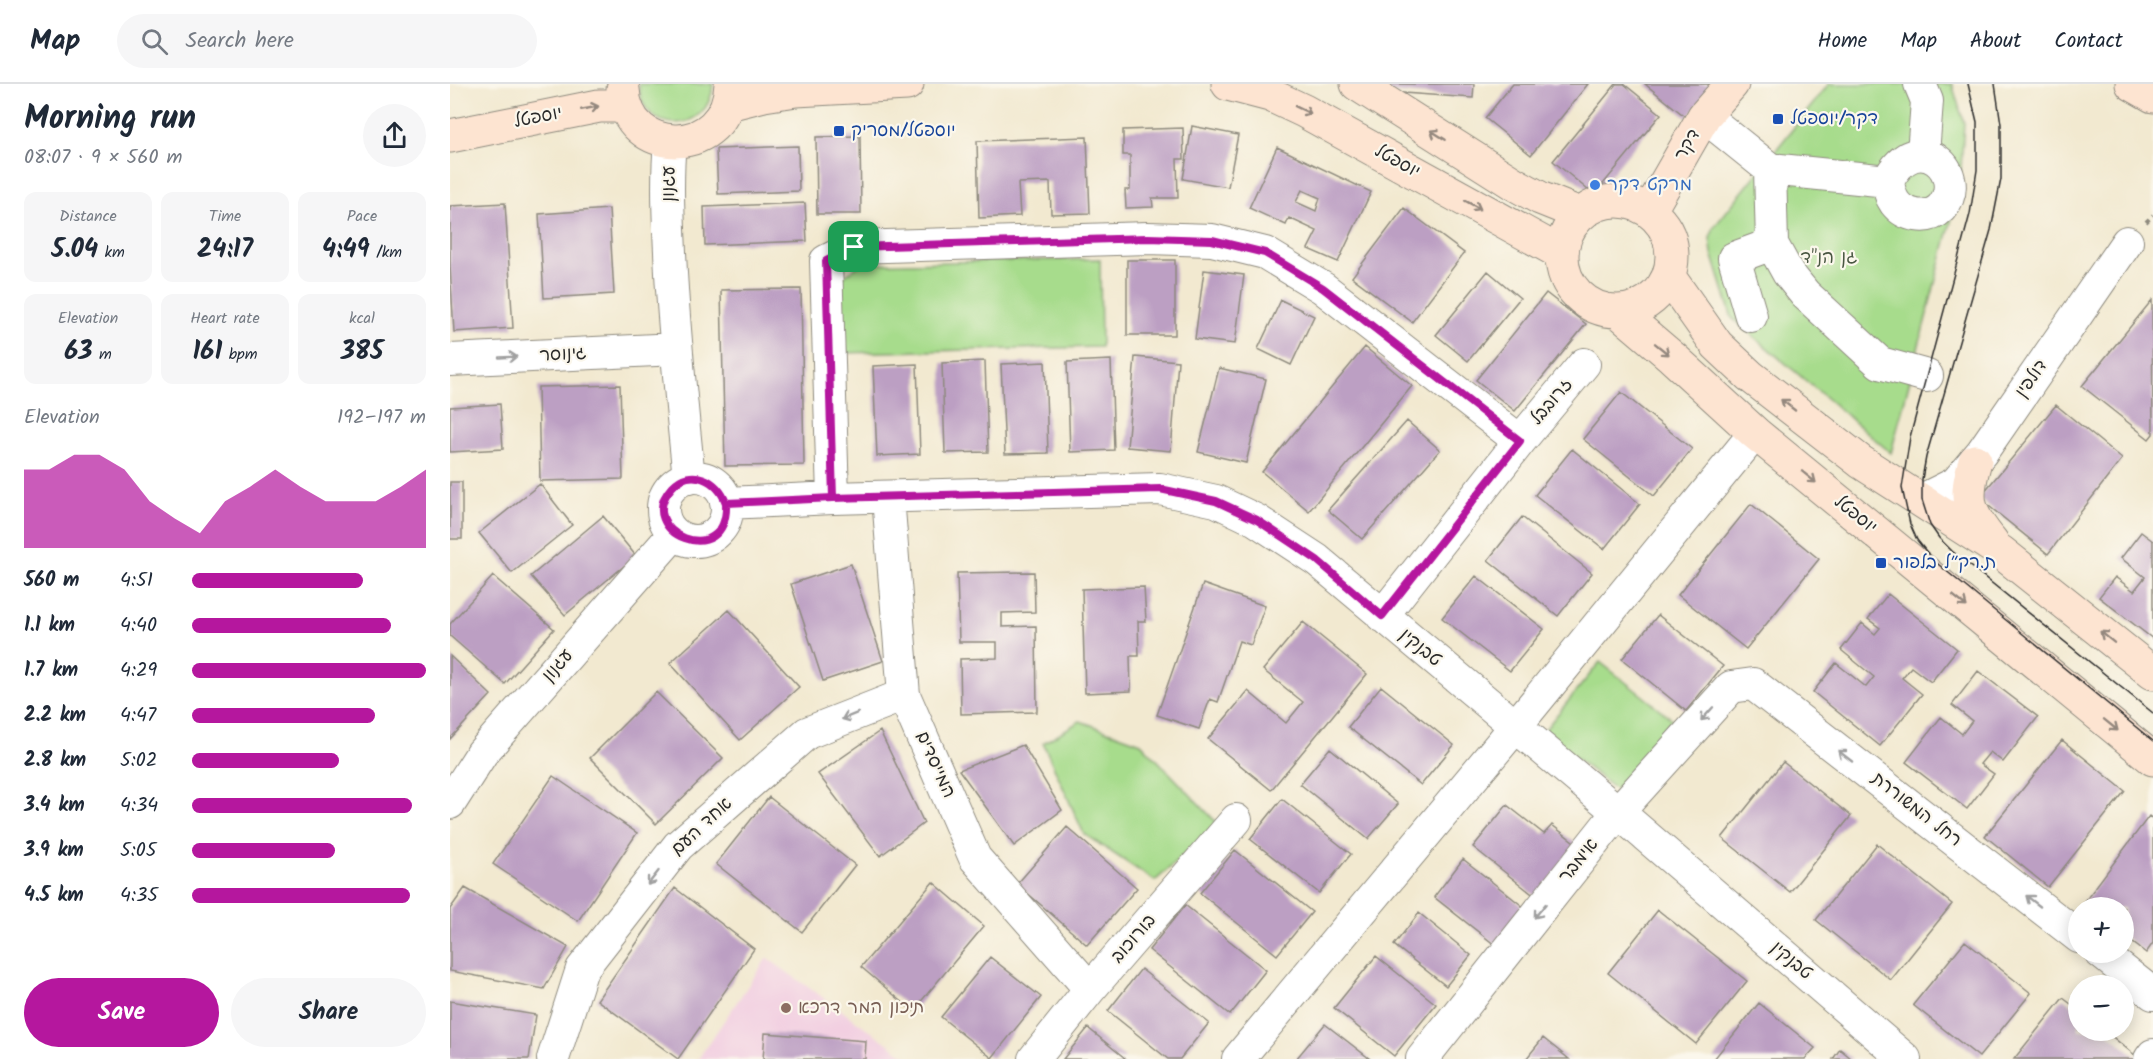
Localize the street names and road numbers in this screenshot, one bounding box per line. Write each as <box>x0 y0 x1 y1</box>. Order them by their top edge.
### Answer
street label: יוספטל <box>511 99 565 137</box>
street label: דקר <box>1667 124 1709 166</box>
street label: יוספטל <box>1369 137 1425 187</box>
street label: עגנון <box>655 166 684 202</box>
street label: גינוסר <box>539 339 587 371</box>
street label: דולפין <box>2008 354 2056 404</box>
street label: זרובבל <box>1523 372 1581 432</box>
street label: יוספטל <box>1827 488 1883 542</box>
street label: טבנקין <box>1392 622 1448 674</box>
street label: עגנון <box>535 643 581 689</box>
street label: המייסדים <box>907 727 963 803</box>
street label: רחל המשוררת <box>1864 765 1968 855</box>
street label: אחד העם <box>664 791 740 863</box>
street label: אימבר <box>1552 832 1606 890</box>
street label: בורוכוב <box>1104 908 1164 970</box>
street label: טבנקין <box>1763 934 1819 988</box>

